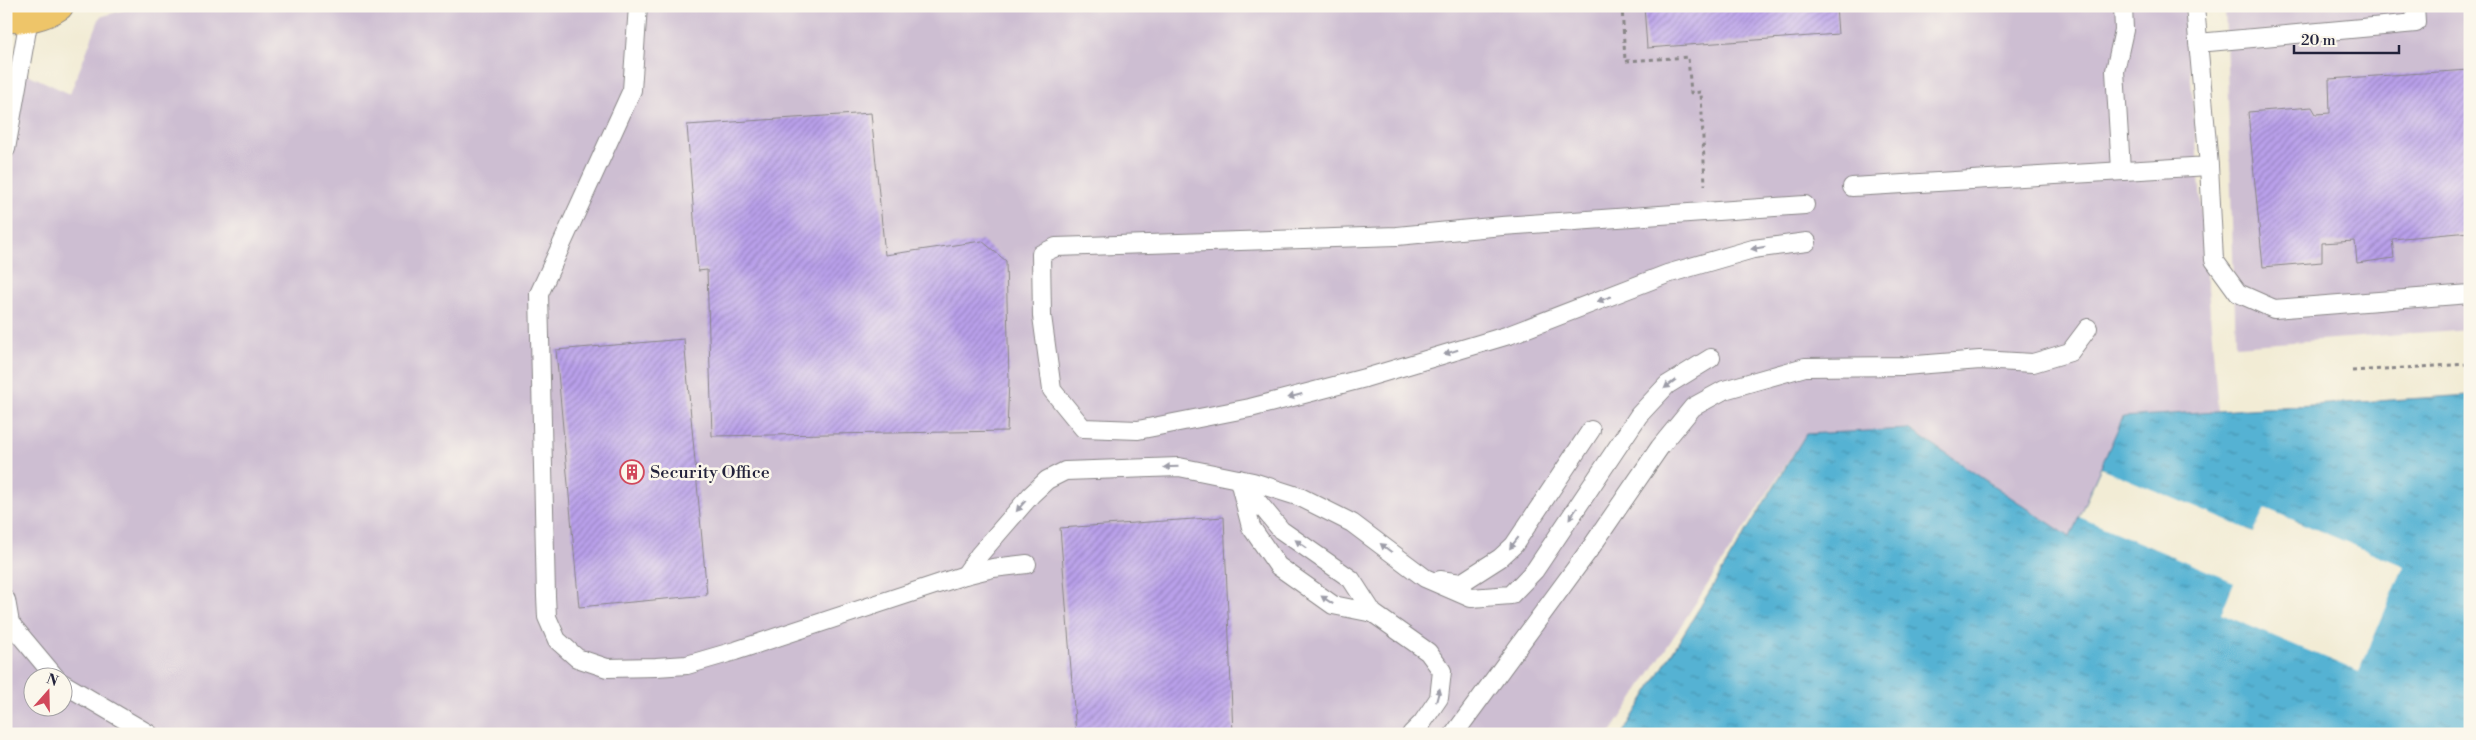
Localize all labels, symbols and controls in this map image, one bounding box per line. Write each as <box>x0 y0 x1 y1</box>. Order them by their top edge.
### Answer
scale bar <box>2294 22 2398 54</box>
text: 20 m <box>2301 31 2336 50</box>
one-way arrow <box>1750 245 1766 253</box>
one-way arrow <box>1596 295 1611 303</box>
one-way arrow <box>1443 348 1458 356</box>
one-way arrow <box>1664 379 1677 390</box>
one-way arrow <box>1287 393 1302 401</box>
building icon: Security Office <box>619 459 645 485</box>
place label: Security Office <box>650 461 770 484</box>
one-way arrow <box>1162 463 1178 471</box>
one-way arrow <box>1016 499 1027 512</box>
one-way arrow <box>1569 508 1578 521</box>
one-way arrow <box>1509 536 1520 549</box>
one-way arrow <box>1294 539 1308 549</box>
one-way arrow <box>1380 543 1393 554</box>
one-way arrow <box>1320 595 1333 605</box>
north arrow <box>22 668 72 718</box>
text: N <box>44 670 60 691</box>
one-way arrow <box>1434 687 1442 703</box>

